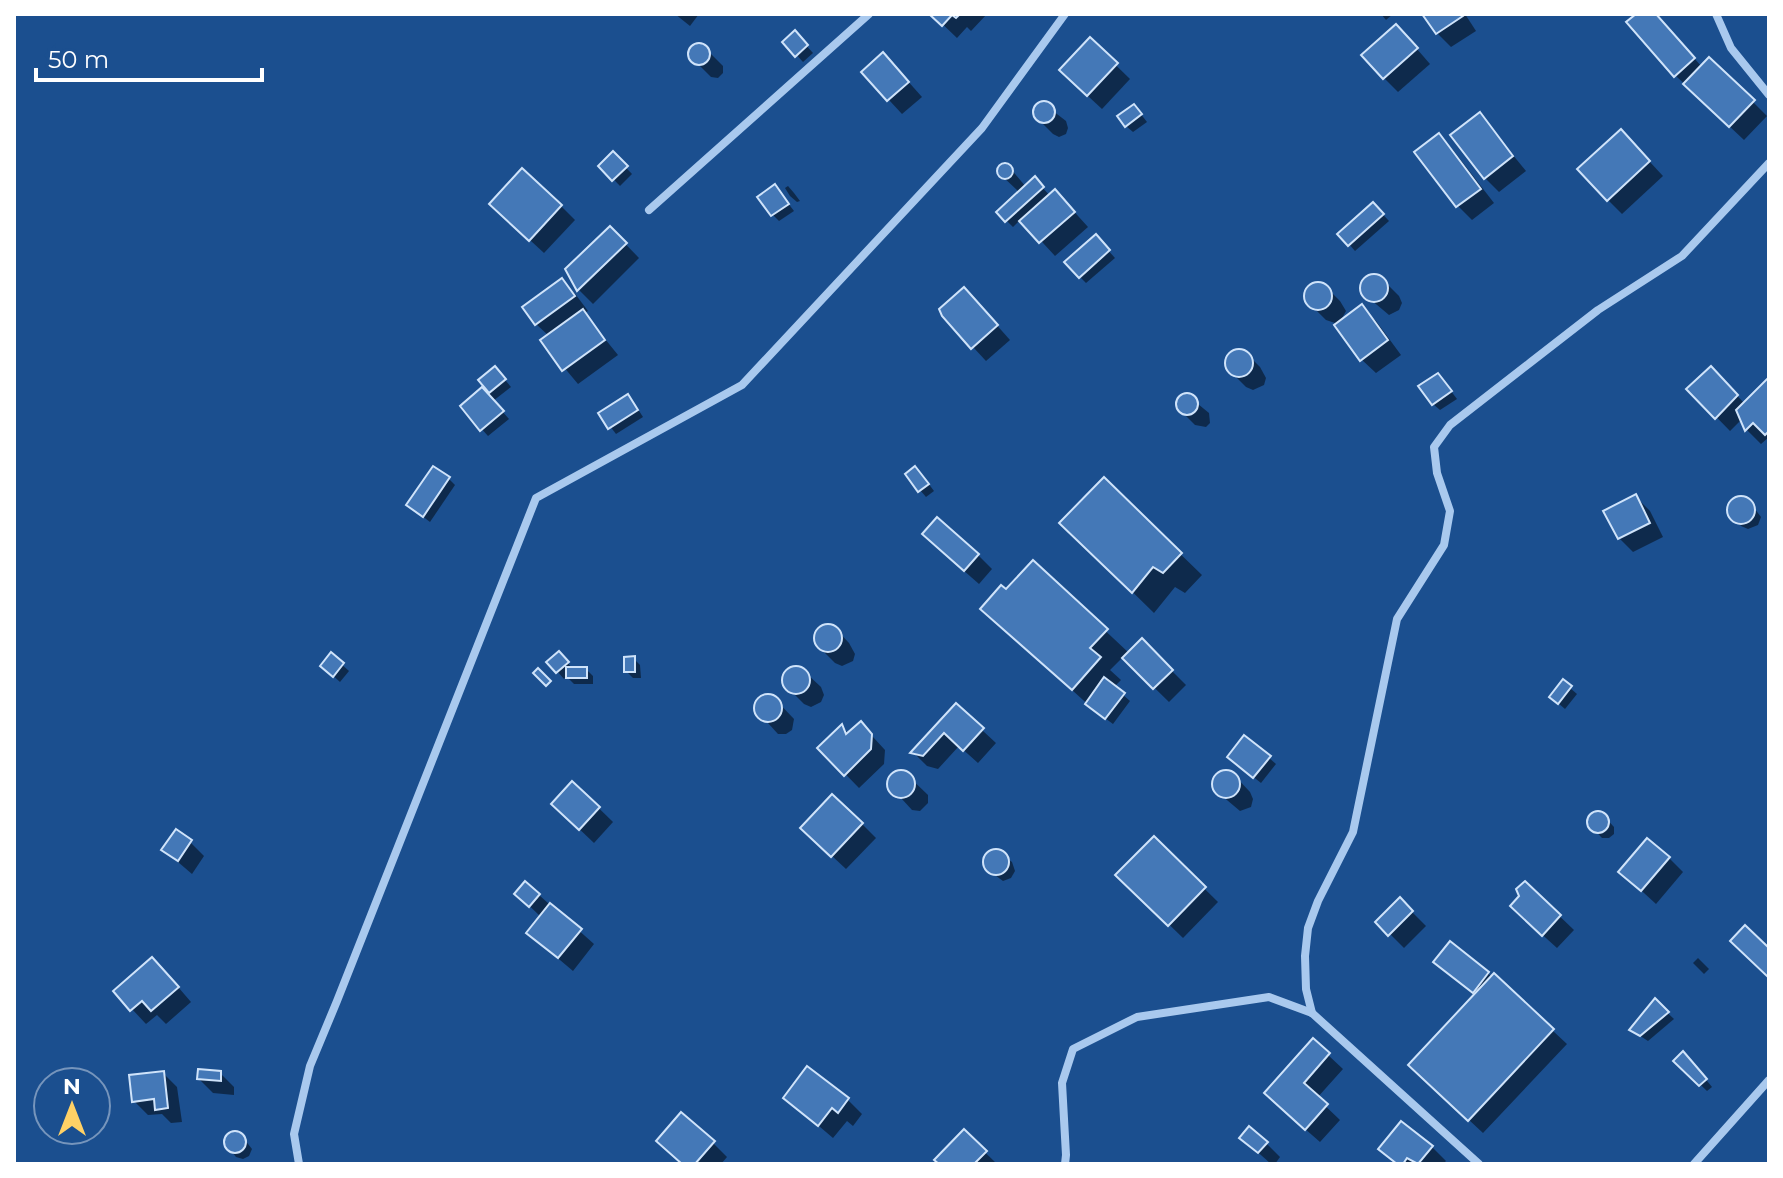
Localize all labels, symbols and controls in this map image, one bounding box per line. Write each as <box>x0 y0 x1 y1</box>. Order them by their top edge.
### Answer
scale bar <box>36 32 262 82</box>
text: 50 m <box>48 45 109 74</box>
north arrow <box>32 1066 112 1146</box>
text: N <box>63 1073 81 1100</box>

